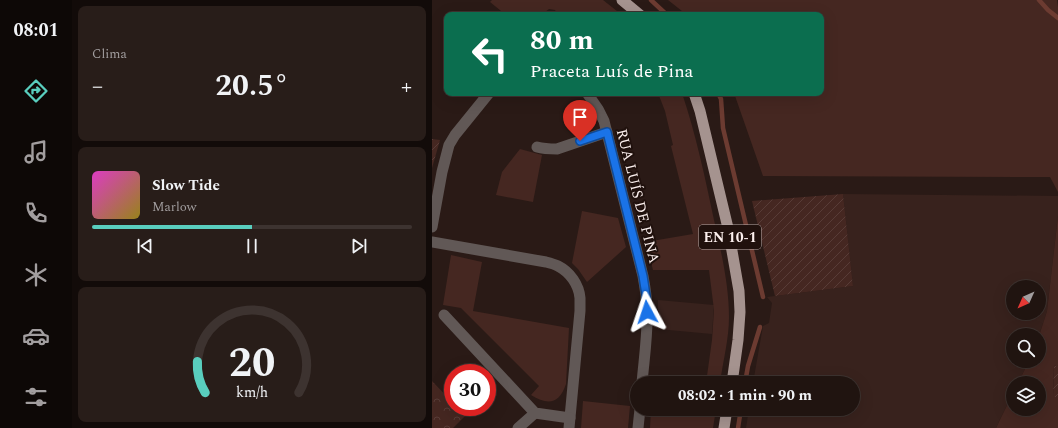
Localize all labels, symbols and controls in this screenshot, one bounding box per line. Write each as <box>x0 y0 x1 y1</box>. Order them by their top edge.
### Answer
text: 08:01 <box>13 17 59 44</box>
text: 80 m <box>530 19 594 62</box>
icon: left <box>464 28 516 80</box>
text: Clima <box>92 44 127 64</box>
text: Praceta Luís de Pina <box>530 58 693 85</box>
text: 20.5° <box>215 63 289 109</box>
text: − <box>92 70 103 103</box>
text: + <box>401 70 412 103</box>
icon: directions <box>22 77 50 105</box>
pin <box>563 100 597 141</box>
icon: arrive <box>569 106 591 128</box>
street label: RUA LUÍS DE PINA <box>610 126 665 266</box>
icon: music <box>22 138 50 166</box>
text: Slow Tide <box>152 174 220 197</box>
text: Marlow <box>152 197 197 217</box>
icon: phone <box>22 199 50 227</box>
road number: EN 10-1 <box>699 225 761 249</box>
icon: previous <box>134 235 156 257</box>
icon: pause <box>241 235 263 257</box>
icon: next <box>348 235 370 257</box>
icon: climate <box>22 261 50 289</box>
north arrow <box>1006 280 1046 320</box>
map controls <box>1006 280 1046 416</box>
position arrow <box>626 291 668 333</box>
icon: car <box>22 322 50 350</box>
button: search <box>1006 328 1046 368</box>
text: 20 <box>229 331 275 394</box>
speed limit sign: 30 <box>444 364 496 416</box>
button: layers <box>1006 376 1046 416</box>
text: km/h <box>236 381 268 403</box>
icon: filters <box>22 383 50 411</box>
text: 08:02 · 1 min · 90 m <box>678 384 812 407</box>

